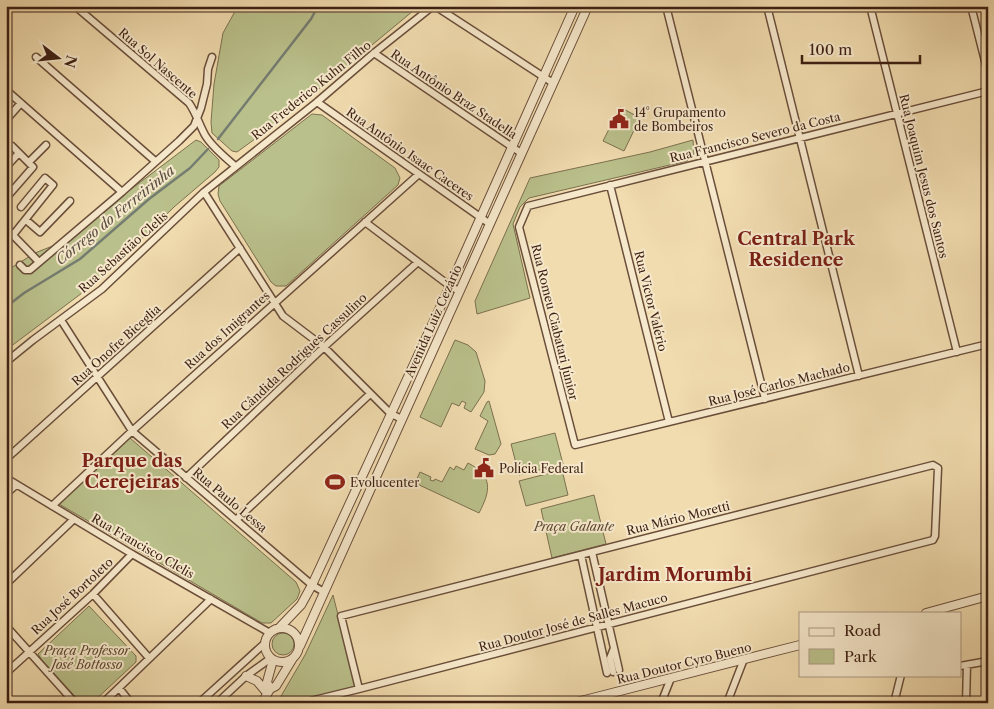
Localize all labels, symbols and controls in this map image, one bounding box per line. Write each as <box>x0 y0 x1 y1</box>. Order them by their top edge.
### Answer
street label: Rua Sol Nascente <box>116 25 201 101</box>
north arrow <box>32 32 82 82</box>
scale bar <box>802 32 919 64</box>
street label: Rua Frederico Kuhn Filho <box>248 37 374 143</box>
text: 100 m <box>809 40 852 59</box>
street label: Rua Antônio Braz Stadella <box>388 46 521 142</box>
text: N <box>60 53 81 70</box>
street label: Rua Joaquim Jesus dos Santos <box>896 92 952 260</box>
street label: Rua Antônio Isaac Caceres <box>343 104 477 204</box>
place label: 14° Grupamento de Bombeiros <box>634 105 726 134</box>
public building icon: 14° Grupamento de Bombeiros <box>608 108 630 130</box>
street label: Rua Francisco Severo da Costa <box>668 108 842 165</box>
water label: Córrego do Ferreirinha <box>52 161 179 269</box>
street label: Rua Sebastião Clelis <box>75 208 171 296</box>
district label: Central Park Residence <box>737 228 856 271</box>
street label: Rua Romeu Ciabatari Júnior <box>528 242 582 402</box>
street label: Rua Victor Valério <box>631 249 671 353</box>
street label: Avenida Luiz Cezário <box>401 262 465 381</box>
street label: Rua dos Imigrantes <box>181 288 273 372</box>
street label: Rua Cândida Rodrigues Cassulino <box>218 290 370 432</box>
street label: Rua Onofre Biceglia <box>68 301 164 389</box>
street label: Rua José Carlos Machado <box>707 359 851 409</box>
district label: Parque das Cerejeiras <box>82 450 182 493</box>
public building icon: Polícia Federal <box>473 457 495 479</box>
place label: Polícia Federal <box>499 461 584 476</box>
street label: Rua Paulo Lessa <box>190 465 271 536</box>
sports icon: Evolucenter <box>324 471 346 493</box>
place label: Evolucenter <box>350 475 419 490</box>
street label: Rua Mário Moretti <box>625 498 732 538</box>
street label: Rua Francisco Clelis <box>89 510 197 582</box>
park label: Praça Galante <box>533 519 615 534</box>
street label: Rua José Bortoleto <box>28 554 116 638</box>
district label: Jardim Morumbi <box>595 564 752 586</box>
street label: Rua Doutor José de Salles Macuco <box>477 590 669 654</box>
legend <box>799 612 962 676</box>
text: Road <box>844 621 881 640</box>
street label: Rua Doutor Cyro Bueno <box>615 639 753 687</box>
park label: Praça Professor José Bottosso <box>43 643 131 672</box>
text: Park <box>844 647 878 666</box>

